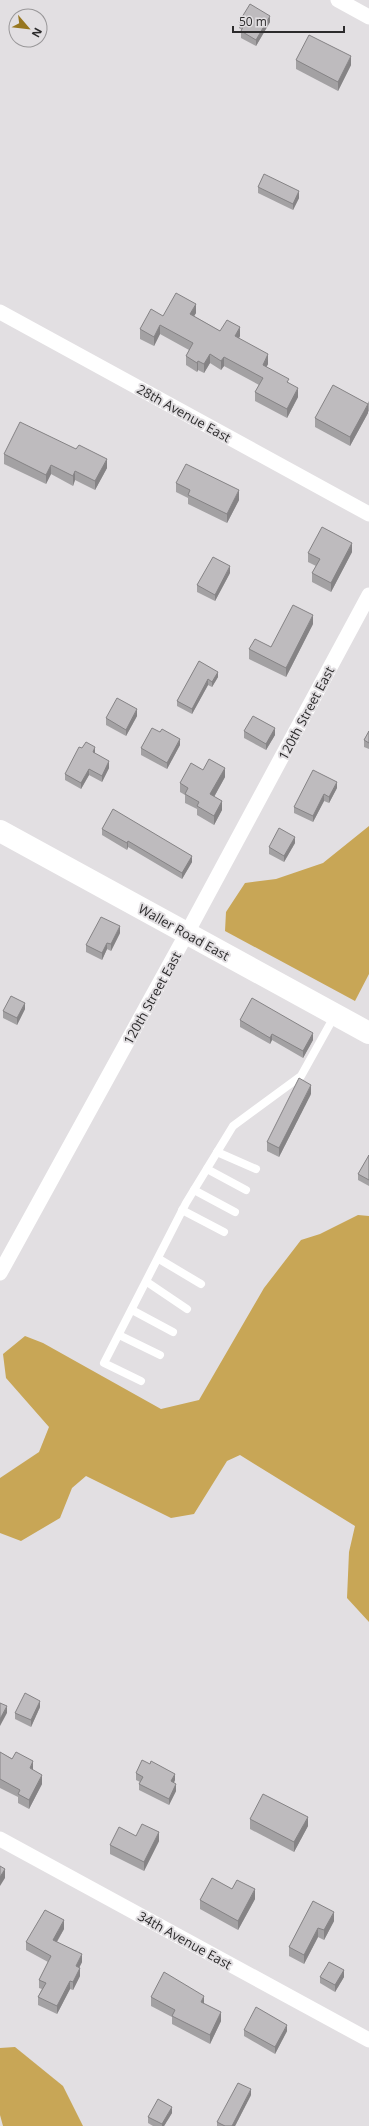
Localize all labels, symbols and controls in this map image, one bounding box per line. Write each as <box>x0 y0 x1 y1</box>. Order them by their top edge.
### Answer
north arrow <box>8 8 48 48</box>
scale bar <box>233 8 344 34</box>
text: 50 m <box>239 13 267 30</box>
text: N <box>29 25 46 40</box>
street label: 28th Avenue East <box>134 380 234 446</box>
street label: 120th Street East <box>274 663 338 763</box>
street label: Waller Road East <box>135 900 233 965</box>
street label: 120th Street East <box>119 948 185 1048</box>
street label: 34th Avenue East <box>135 1907 235 1973</box>

